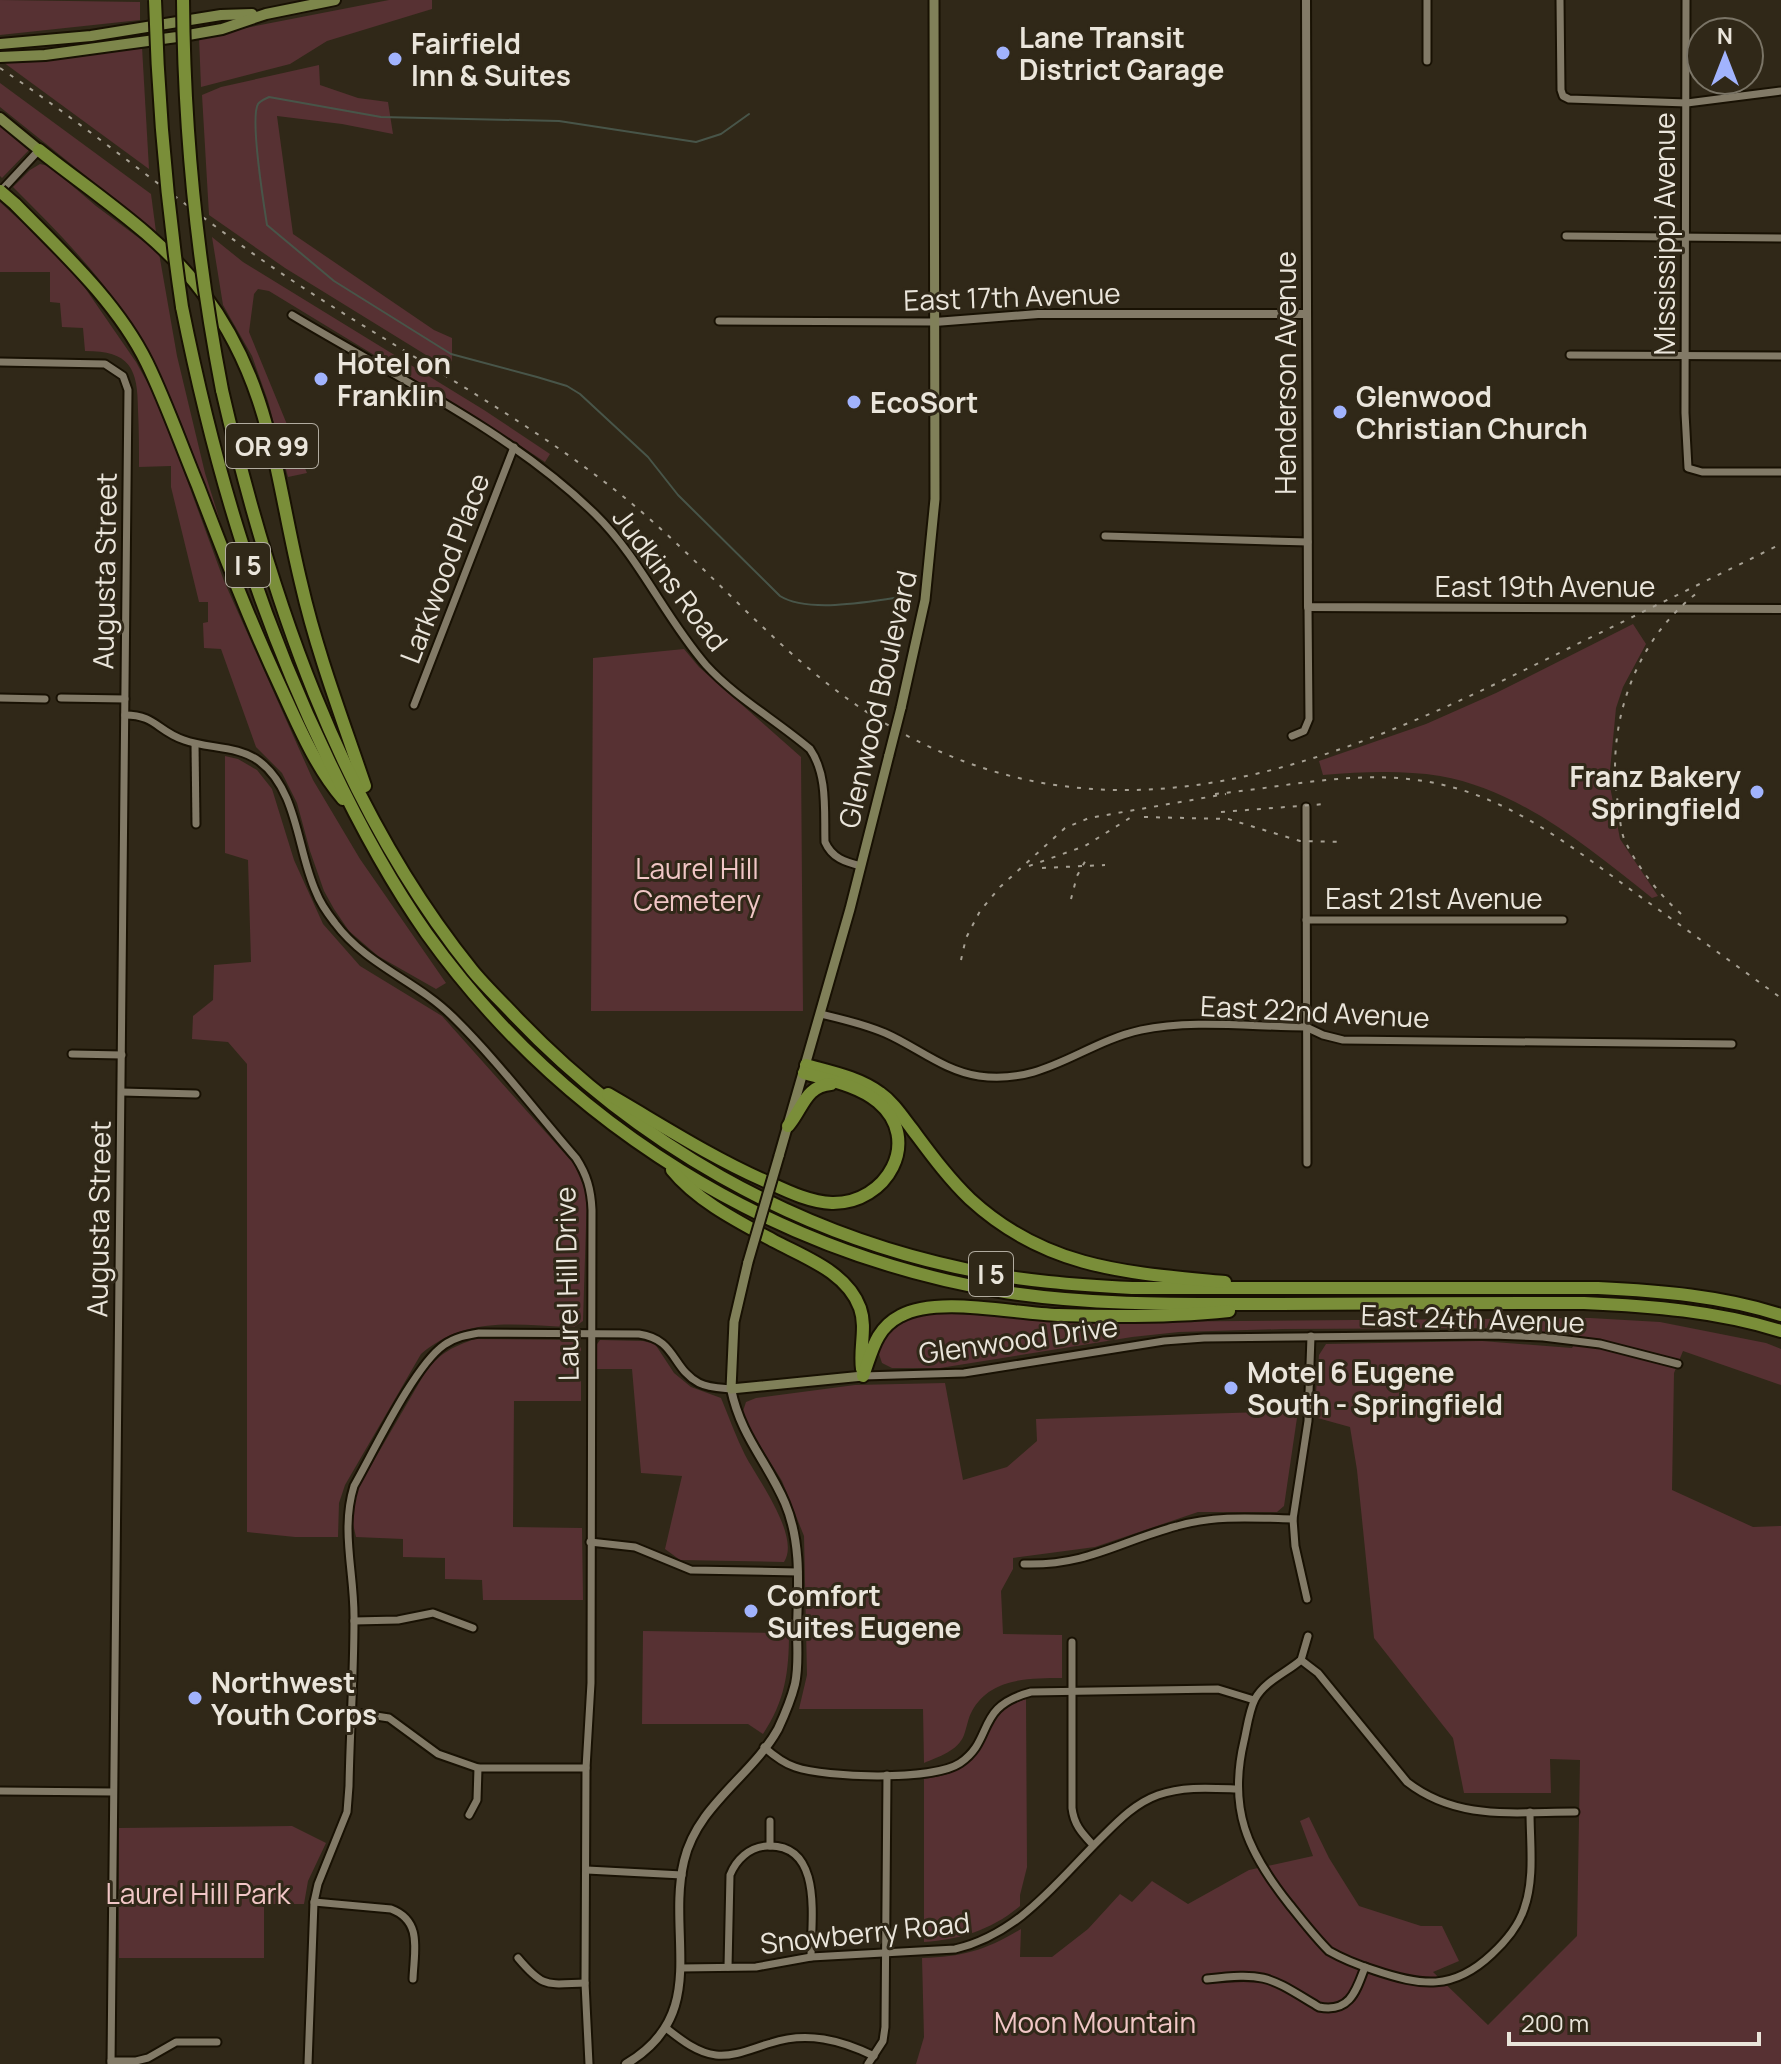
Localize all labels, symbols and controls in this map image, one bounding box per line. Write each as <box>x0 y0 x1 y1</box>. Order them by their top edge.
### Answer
north arrow <box>1685 16 1765 96</box>
place label: Lane Transit District Garage <box>1019 18 1224 88</box>
text: N <box>1717 21 1733 51</box>
place label: Fairfield Inn & Suites <box>411 24 571 94</box>
marker: Lane Transit District Garage <box>994 44 1012 62</box>
marker: Fairfield Inn & Suites <box>386 50 404 68</box>
street label: Mississippi Avenue <box>1645 112 1683 356</box>
street label: Henderson Avenue <box>1266 251 1304 495</box>
street label: East 17th Avenue <box>903 273 1121 319</box>
place label: Hotel on Franklin <box>337 344 451 414</box>
marker: Hotel on Franklin <box>312 370 330 388</box>
place label: Glenwood Christian Church <box>1356 377 1588 447</box>
place label: EcoSort <box>870 383 978 421</box>
marker: EcoSort <box>845 393 863 411</box>
marker: Glenwood Christian Church <box>1331 403 1349 421</box>
road number: OR 99 <box>226 424 318 468</box>
street label: Larkwood Place <box>390 468 498 668</box>
street label: Augusta Street <box>83 472 125 670</box>
street label: Judkins Road <box>605 500 737 658</box>
road number: I 5 <box>226 543 270 587</box>
street label: Glenwood Boulevard <box>829 567 925 831</box>
street label: East 19th Avenue <box>1435 567 1655 605</box>
place label: Franz Bakery Springfield <box>1570 757 1741 827</box>
marker: Franz Bakery Springfield <box>1748 783 1766 801</box>
park label: Laurel Hill Cemetery <box>633 849 761 919</box>
street label: East 21st Avenue <box>1325 879 1543 917</box>
street label: East 22nd Avenue <box>1199 986 1431 1036</box>
street label: Augusta Street <box>77 1120 119 1318</box>
street label: Laurel Hill Drive <box>545 1186 587 1382</box>
road number: I 5 <box>969 1252 1013 1296</box>
street label: East 24th Avenue <box>1360 1295 1586 1341</box>
street label: Glenwood Drive <box>916 1306 1120 1372</box>
place label: Motel 6 Eugene South - Springfield <box>1247 1353 1503 1423</box>
marker: Motel 6 Eugene South - Springfield <box>1222 1379 1240 1397</box>
place label: Comfort Suites Eugene <box>767 1576 961 1646</box>
marker: Comfort Suites Eugene <box>742 1602 760 1620</box>
place label: Northwest Youth Corps <box>211 1663 377 1733</box>
marker: Northwest Youth Corps <box>186 1689 204 1707</box>
park label: Laurel Hill Park <box>106 1874 292 1912</box>
street label: Snowberry Road <box>758 1902 972 1962</box>
scale bar <box>1509 1996 1759 2046</box>
park label: Moon Mountain <box>994 2003 1196 2041</box>
text: 200 m <box>1521 2006 1589 2039</box>

